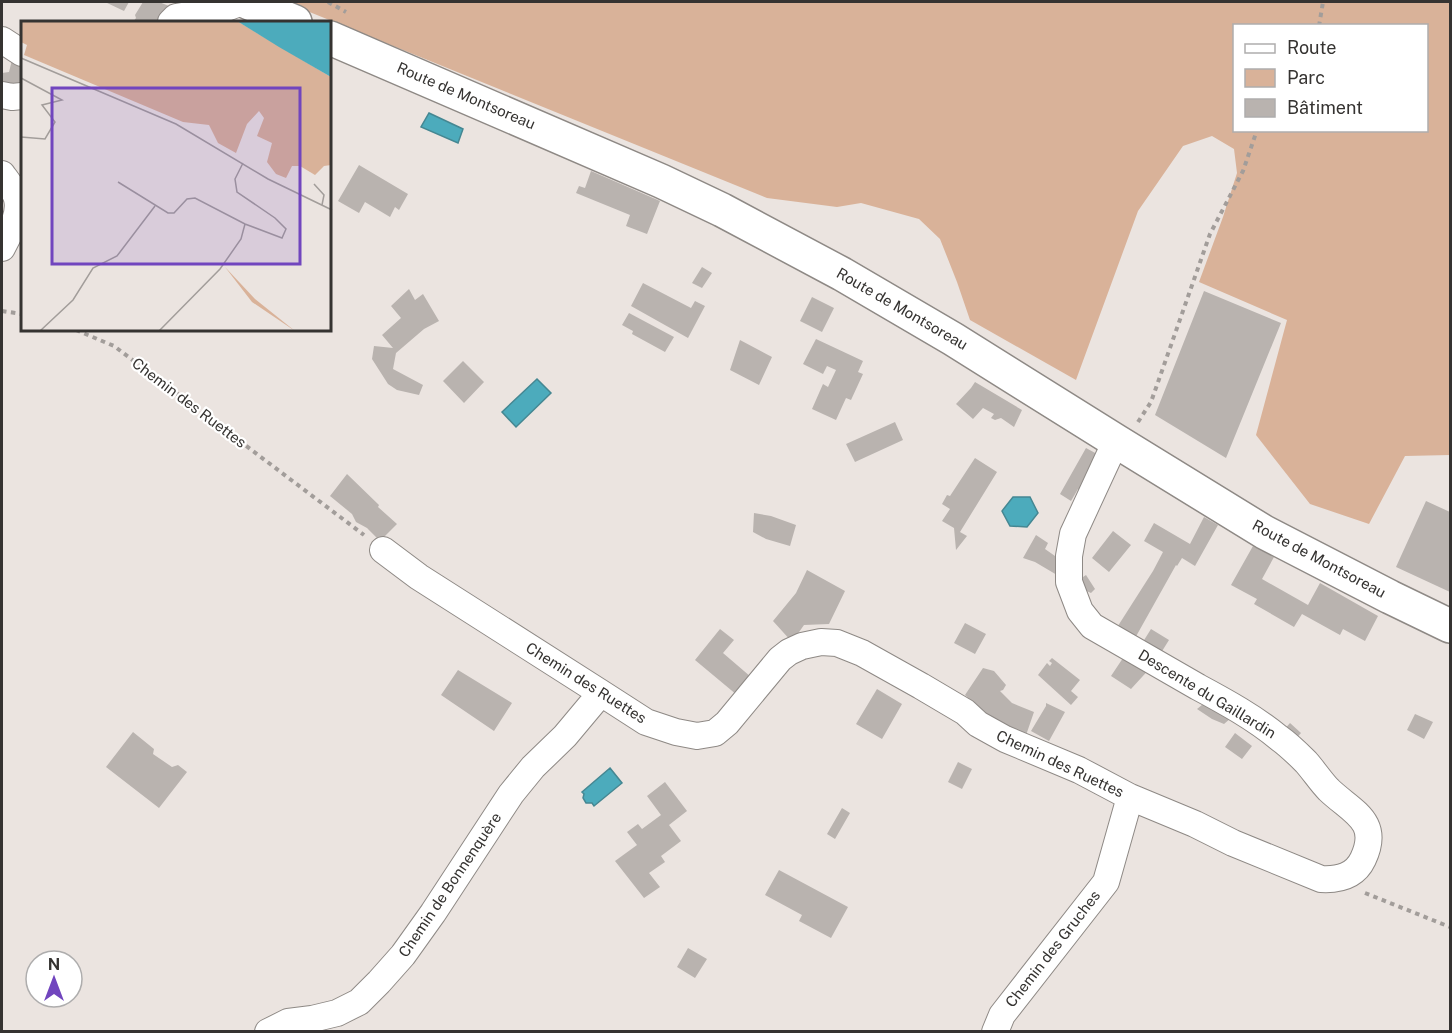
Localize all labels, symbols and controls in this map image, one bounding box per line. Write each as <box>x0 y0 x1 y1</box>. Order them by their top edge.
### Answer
inset map <box>21 21 332 332</box>
legend <box>1233 24 1428 132</box>
text: Route <box>1287 37 1336 58</box>
street label: Route de Montsoreau <box>394 59 538 132</box>
text: Parc <box>1287 67 1325 88</box>
text: Bâtiment <box>1287 97 1363 118</box>
street label: Route de Montsoreau <box>834 264 971 353</box>
street label: Chemin des Ruettes <box>129 354 250 451</box>
street label: Route de Montsoreau <box>1250 516 1389 601</box>
street label: Chemin des Ruettes <box>523 639 650 727</box>
street label: Descente du Gaillardin <box>1135 646 1279 741</box>
street label: Chemin des Ruettes <box>994 727 1127 801</box>
street label: Chemin de Bonnenquère <box>395 809 504 960</box>
street label: Chemin des Gruches <box>1002 887 1103 1010</box>
north arrow <box>24 949 84 1009</box>
text: N <box>48 955 60 974</box>

